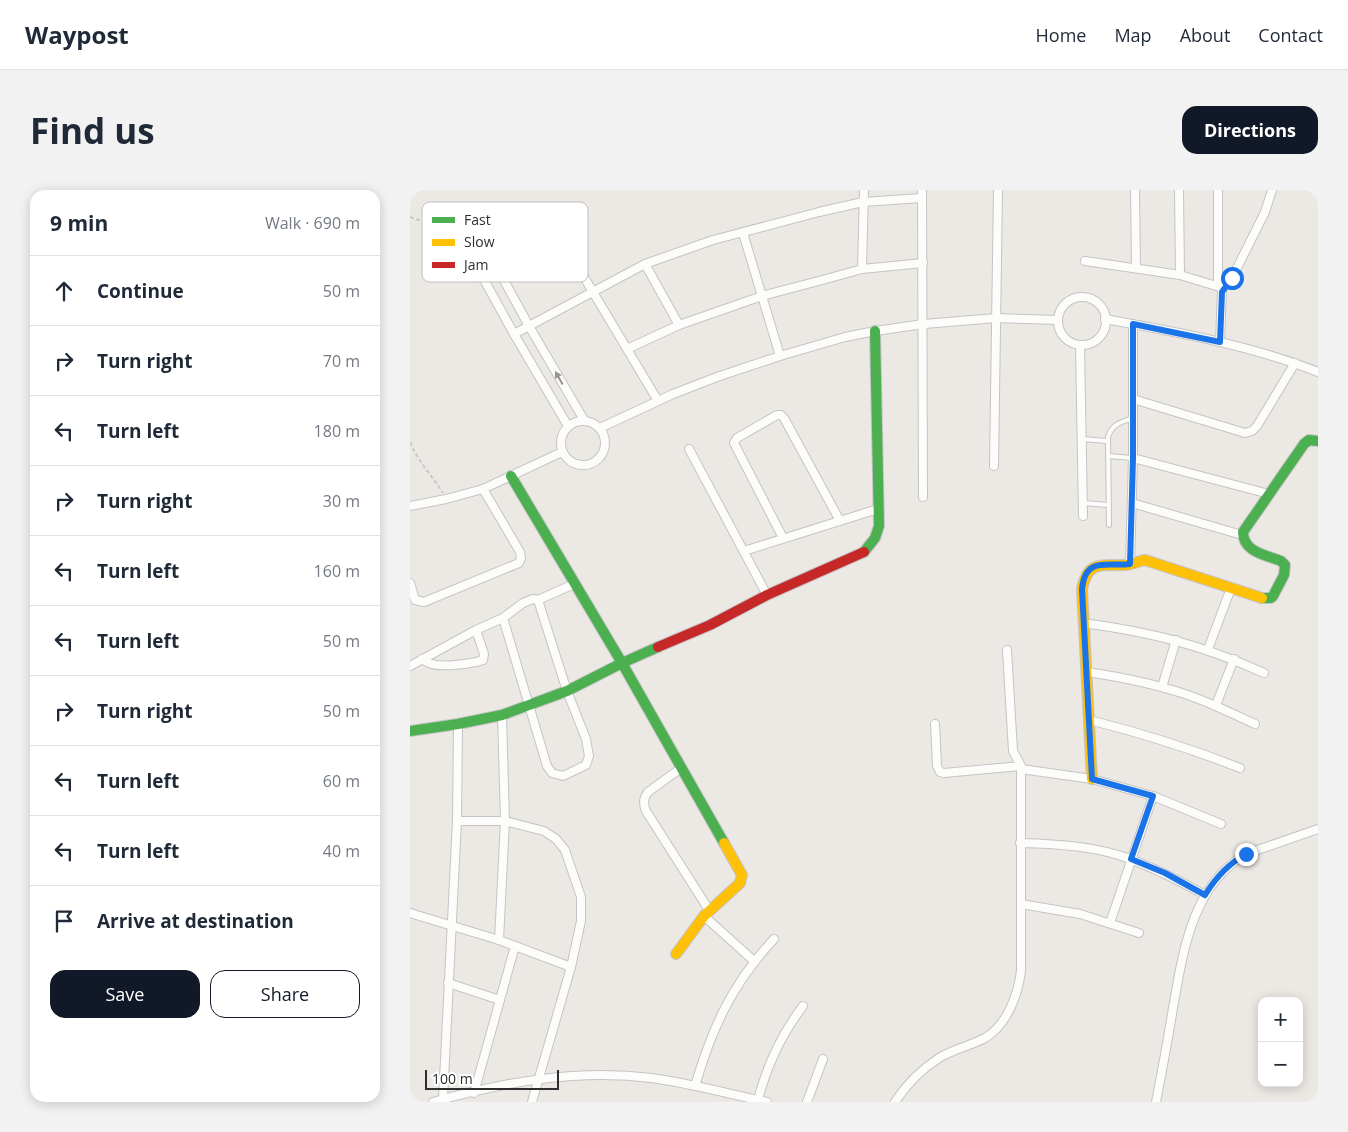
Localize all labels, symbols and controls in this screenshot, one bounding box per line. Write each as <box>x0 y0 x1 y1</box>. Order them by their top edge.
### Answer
text: Waypost <box>25 18 129 51</box>
text: Home <box>1036 23 1086 47</box>
text: Map <box>1114 23 1152 47</box>
text: About <box>1180 23 1230 47</box>
text: Contact <box>1258 23 1323 47</box>
button: Directions <box>1182 106 1318 154</box>
text: Find us <box>30 107 155 154</box>
legend <box>422 202 588 282</box>
text: 9 min <box>50 209 108 237</box>
text: Fast <box>464 210 491 229</box>
text: Walk · 690 m <box>265 212 360 234</box>
text: Slow <box>464 232 495 251</box>
text: Jam <box>462 255 489 274</box>
route start <box>1221 267 1244 290</box>
icon: ahead <box>50 277 78 305</box>
text: Continue <box>97 278 184 304</box>
text: 50 m <box>323 280 360 302</box>
icon: right <box>50 347 78 375</box>
text: Turn right <box>97 348 192 374</box>
text: 70 m <box>323 350 360 372</box>
one-way arrow <box>555 372 564 385</box>
icon: left <box>50 417 78 445</box>
text: Turn left <box>97 418 179 444</box>
text: 180 m <box>314 420 360 442</box>
icon: right <box>50 487 78 515</box>
text: Turn right <box>97 488 192 514</box>
text: 30 m <box>323 490 360 512</box>
icon: left <box>50 557 78 585</box>
text: Turn left <box>97 558 179 584</box>
text: 160 m <box>314 560 360 582</box>
icon: left <box>50 627 78 655</box>
text: Turn left <box>97 628 179 654</box>
text: 50 m <box>323 630 360 652</box>
icon: right <box>50 697 78 725</box>
text: Turn right <box>97 698 192 724</box>
text: 50 m <box>323 700 360 722</box>
icon: left <box>50 767 78 795</box>
text: Turn left <box>97 768 179 794</box>
text: 60 m <box>323 770 360 792</box>
icon: left <box>50 837 78 865</box>
text: Turn left <box>97 838 179 864</box>
text: 40 m <box>323 840 360 862</box>
route end <box>1235 843 1258 866</box>
icon: arrive <box>50 907 78 935</box>
text: Arrive at destination <box>97 908 294 934</box>
button: Save <box>50 970 200 1018</box>
button: Share <box>210 970 360 1018</box>
map controls <box>1258 997 1303 1087</box>
button: + <box>1258 997 1303 1042</box>
button: − <box>1258 1042 1303 1087</box>
scale bar <box>425 1067 559 1090</box>
text: 100 m <box>432 1069 473 1088</box>

